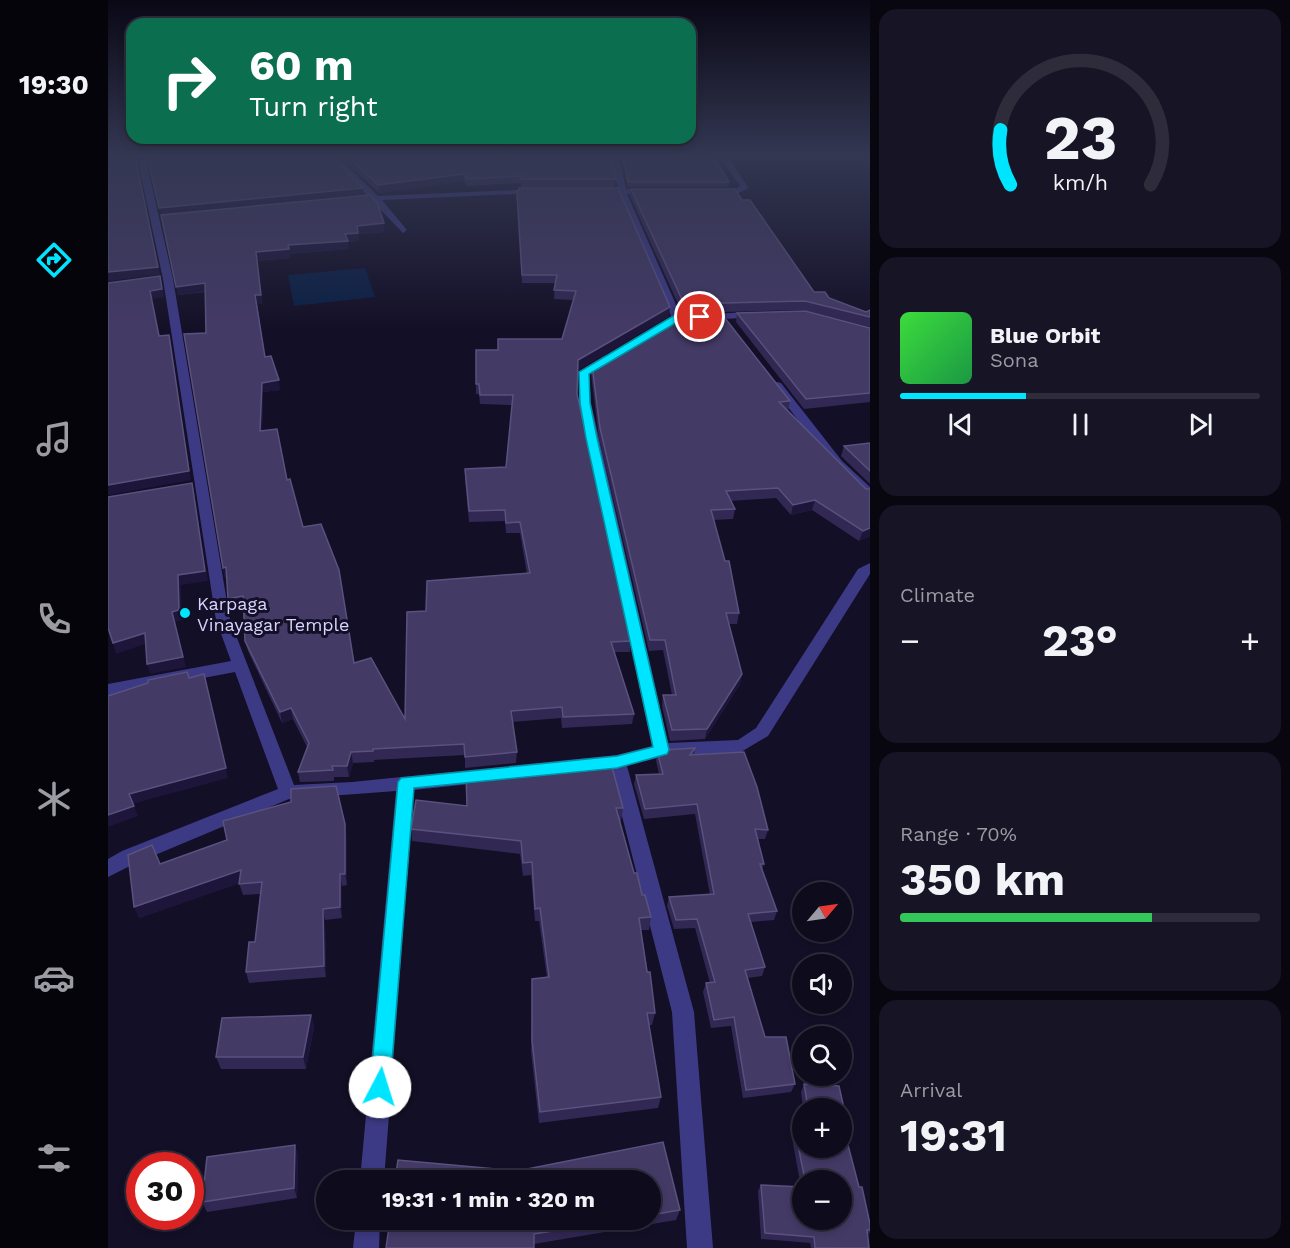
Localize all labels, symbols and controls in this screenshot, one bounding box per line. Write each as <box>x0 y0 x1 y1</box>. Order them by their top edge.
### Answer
text: 60 m <box>249 41 353 90</box>
icon: right <box>150 42 228 120</box>
text: 19:30 <box>19 69 89 101</box>
text: Turn right <box>249 91 378 123</box>
text: 23 <box>1043 102 1117 175</box>
text: km/h <box>1052 171 1108 196</box>
icon: directions <box>33 239 75 281</box>
pin <box>674 291 725 342</box>
icon: arrive <box>683 300 716 333</box>
text: Blue Orbit <box>990 323 1100 348</box>
text: Sona <box>990 348 1039 372</box>
icon: previous <box>944 408 977 441</box>
icon: pause <box>1064 408 1097 441</box>
icon: next <box>1184 408 1217 441</box>
icon: music <box>33 418 75 460</box>
text: Climate <box>900 583 975 607</box>
place label: Karpaga Vinayagar Temple <box>197 593 349 635</box>
icon: phone <box>33 598 75 640</box>
marker: Karpaga Vinayagar Temple <box>178 606 192 620</box>
text: 23° <box>1042 614 1118 667</box>
text: − <box>900 621 920 660</box>
text: + <box>1240 621 1260 660</box>
icon: climate <box>33 778 75 820</box>
text: Range · 70% <box>900 822 1017 846</box>
text: 350 km <box>900 853 1065 906</box>
north arrow <box>792 882 852 942</box>
map controls <box>792 882 852 1230</box>
button: sound <box>792 954 852 1014</box>
icon: car <box>33 957 75 999</box>
button: search <box>792 1026 852 1086</box>
position arrow <box>348 1055 412 1119</box>
text: Arrival <box>900 1078 962 1102</box>
button: + <box>792 1098 852 1158</box>
text: 19:31 <box>900 1109 1007 1162</box>
icon: filters <box>33 1137 75 1179</box>
speed limit sign: 30 <box>126 1152 204 1230</box>
button: − <box>792 1170 852 1230</box>
text: 19:31 · 1 min · 320 m <box>382 1187 595 1212</box>

